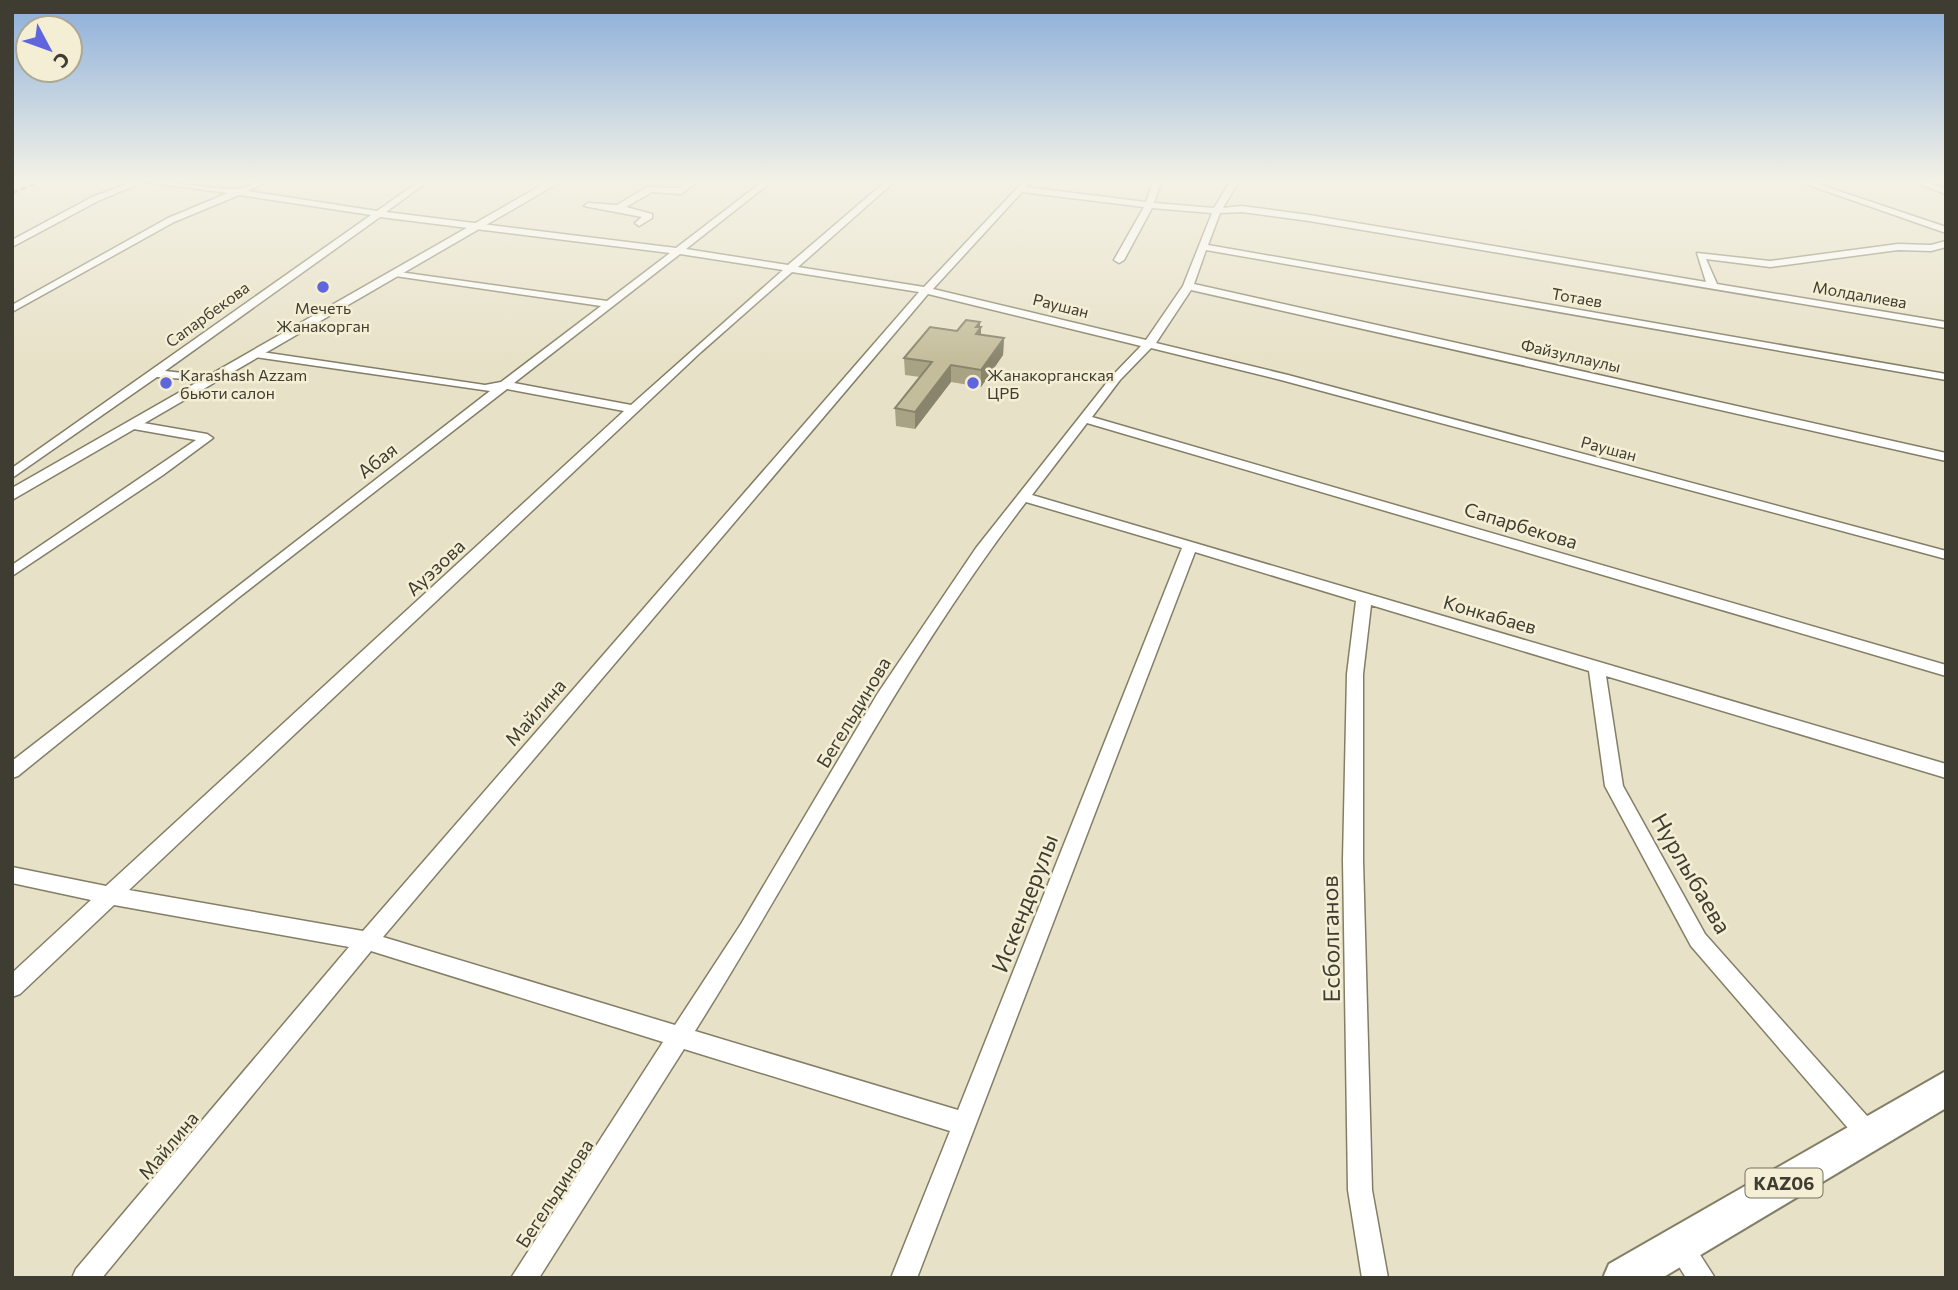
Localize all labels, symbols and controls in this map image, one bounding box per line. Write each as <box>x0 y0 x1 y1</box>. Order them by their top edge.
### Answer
north arrow <box>14 14 84 84</box>
text: С <box>49 48 75 73</box>
street label: Молдалиева <box>1811 276 1909 312</box>
street label: Сапарбекова <box>161 277 253 351</box>
marker: Мечеть Жанакорган <box>315 279 331 295</box>
street label: Тотаев <box>1550 283 1604 311</box>
street label: Раушан <box>1031 289 1091 321</box>
place label: Мечеть Жанакорган <box>276 298 370 335</box>
street label: Файзуллаулы <box>1519 334 1623 376</box>
place label: Karashash Azzam бьюти салон <box>180 365 307 402</box>
place label: Жанакорганская ЦРБ <box>987 365 1114 402</box>
marker: Karashash Azzam бьюти салон <box>158 375 174 391</box>
marker: Жанакорганская ЦРБ <box>965 375 981 391</box>
street label: Раушан <box>1579 431 1639 465</box>
street label: Абая <box>353 437 401 483</box>
street label: Сапарбекова <box>1462 497 1580 553</box>
street label: Ауэзова <box>401 534 469 600</box>
street label: Конкабаев <box>1441 590 1539 638</box>
street label: Бегельдинова <box>811 652 895 772</box>
street label: Майлина <box>500 674 570 750</box>
street label: Нурлыбаева <box>1646 808 1738 938</box>
street label: Искендерулы <box>985 830 1063 976</box>
street label: Есболганов <box>1315 875 1345 1003</box>
street label: Майлина <box>133 1106 203 1184</box>
street label: Бегельдинова <box>510 1134 598 1252</box>
road number: KAZ06 <box>1746 1168 1823 1198</box>

